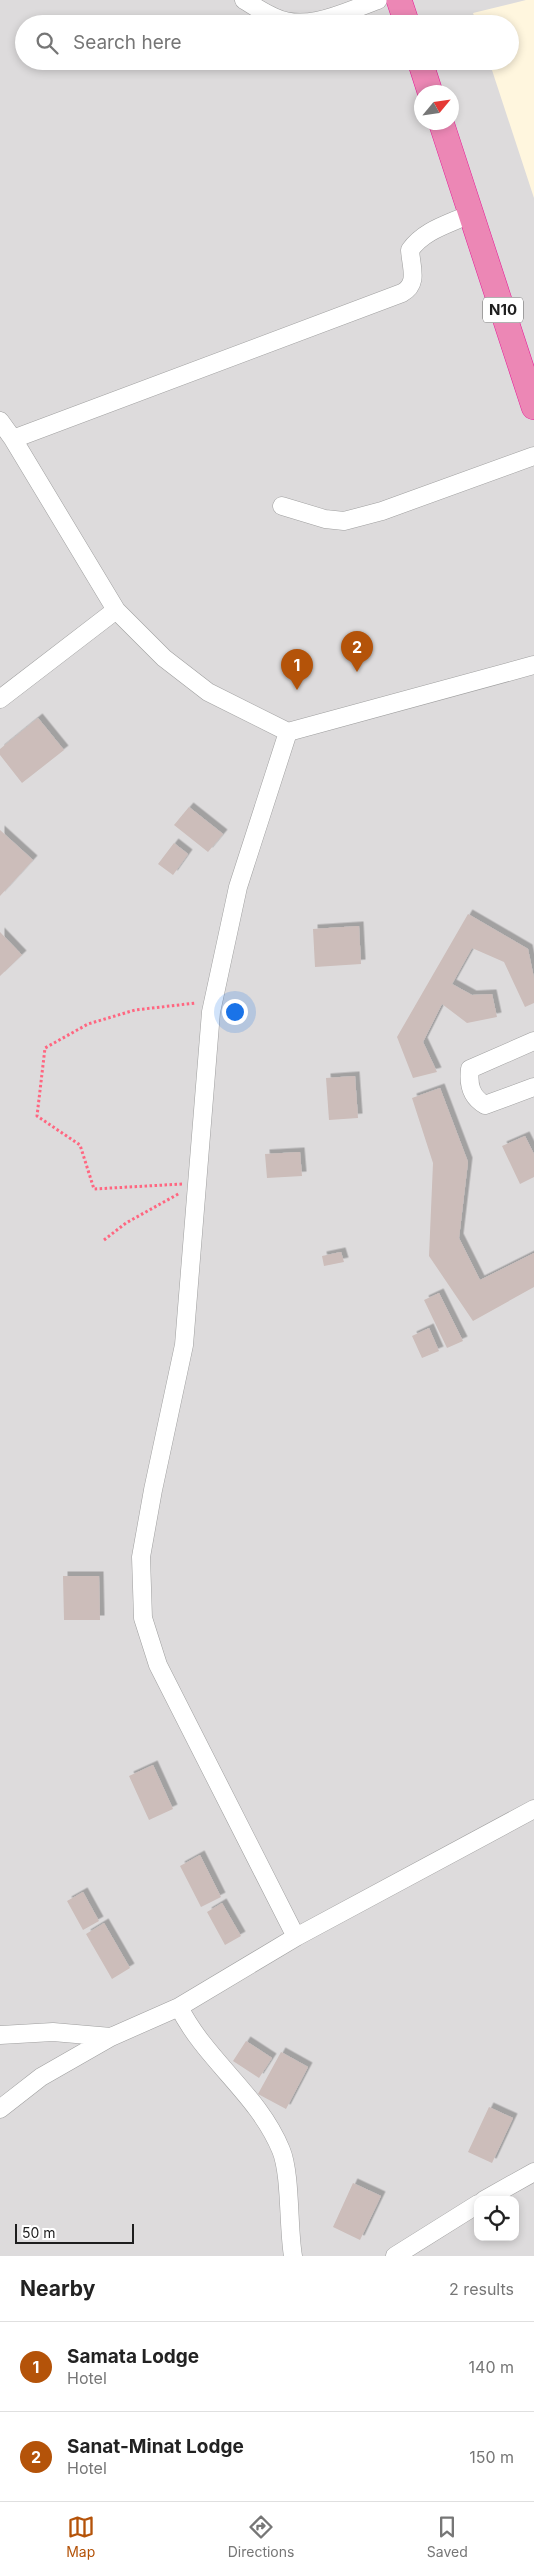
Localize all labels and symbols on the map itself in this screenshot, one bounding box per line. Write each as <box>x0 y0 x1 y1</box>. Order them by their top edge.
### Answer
north arrow <box>414 85 459 130</box>
road number: N10 <box>483 298 523 322</box>
pin: 2 <box>341 631 373 672</box>
pin: 1 <box>281 649 313 690</box>
your location <box>222 999 248 1025</box>
scale bar <box>15 2221 134 2244</box>

